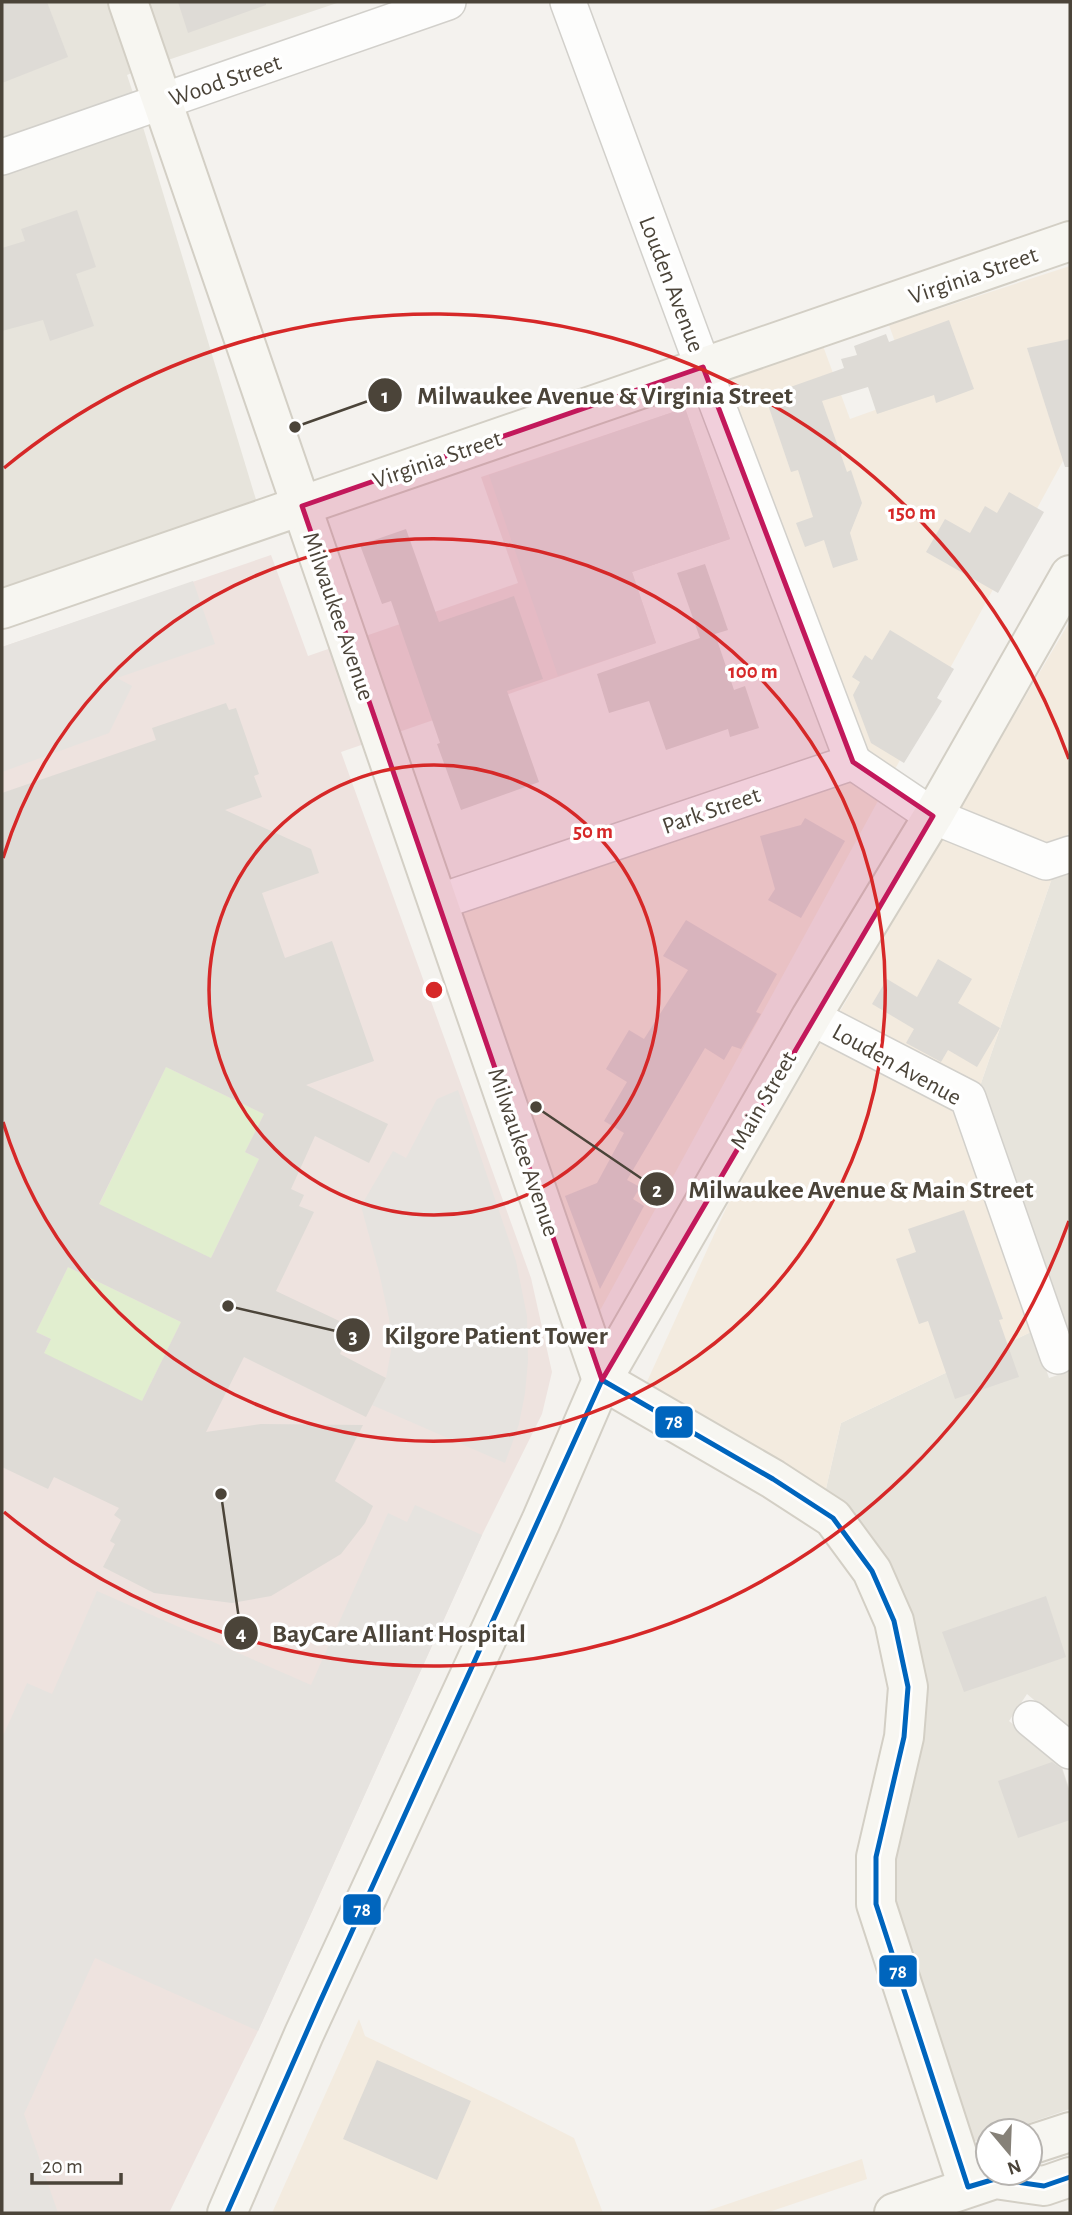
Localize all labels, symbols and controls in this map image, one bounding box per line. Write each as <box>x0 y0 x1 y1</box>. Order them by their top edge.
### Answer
street label: Wood Street <box>166 50 285 111</box>
street label: Louden Avenue <box>634 213 708 356</box>
street label: Virginia Street <box>906 243 1041 309</box>
callout: Milwaukee Avenue & Virginia Street <box>368 372 806 419</box>
text: Milwaukee Avenue & Virginia Street <box>417 383 793 409</box>
text: 1 <box>381 386 389 407</box>
street label: Virginia Street <box>370 427 505 493</box>
text: 150 m <box>888 502 936 523</box>
street label: Milwaukee Avenue <box>298 529 378 704</box>
text: 100 m <box>728 661 778 682</box>
street label: Park Street <box>659 783 764 839</box>
text: 50 m <box>573 821 613 842</box>
centre of rings <box>422 978 446 1002</box>
street label: Louden Avenue <box>828 1020 965 1110</box>
street label: Main Street <box>726 1047 802 1153</box>
street label: Milwaukee Avenue <box>483 1065 563 1240</box>
callout: Milwaukee Avenue & Main Street <box>640 1166 1048 1213</box>
text: Milwaukee Avenue & Main Street <box>688 1177 1034 1203</box>
text: 2 <box>652 1180 662 1201</box>
callout: Kilgore Patient Tower <box>335 1312 622 1359</box>
text: Kilgore Patient Tower <box>384 1323 608 1349</box>
text: 3 <box>348 1326 358 1347</box>
line badge: 78 <box>654 1405 694 1439</box>
text: 78 <box>665 1413 683 1432</box>
callout: BayCare Alliant Hospital <box>223 1610 540 1657</box>
text: BayCare Alliant Hospital <box>272 1621 526 1647</box>
text: 4 <box>236 1623 246 1644</box>
line badge: 78 <box>342 1893 382 1926</box>
text: 78 <box>353 1901 371 1920</box>
line badge: 78 <box>878 1954 918 1988</box>
text: 78 <box>889 1963 907 1982</box>
north arrow <box>974 2117 1044 2187</box>
scale bar <box>32 2142 121 2186</box>
text: 20 m <box>42 2156 83 2177</box>
text: N <box>1005 2156 1023 2178</box>

